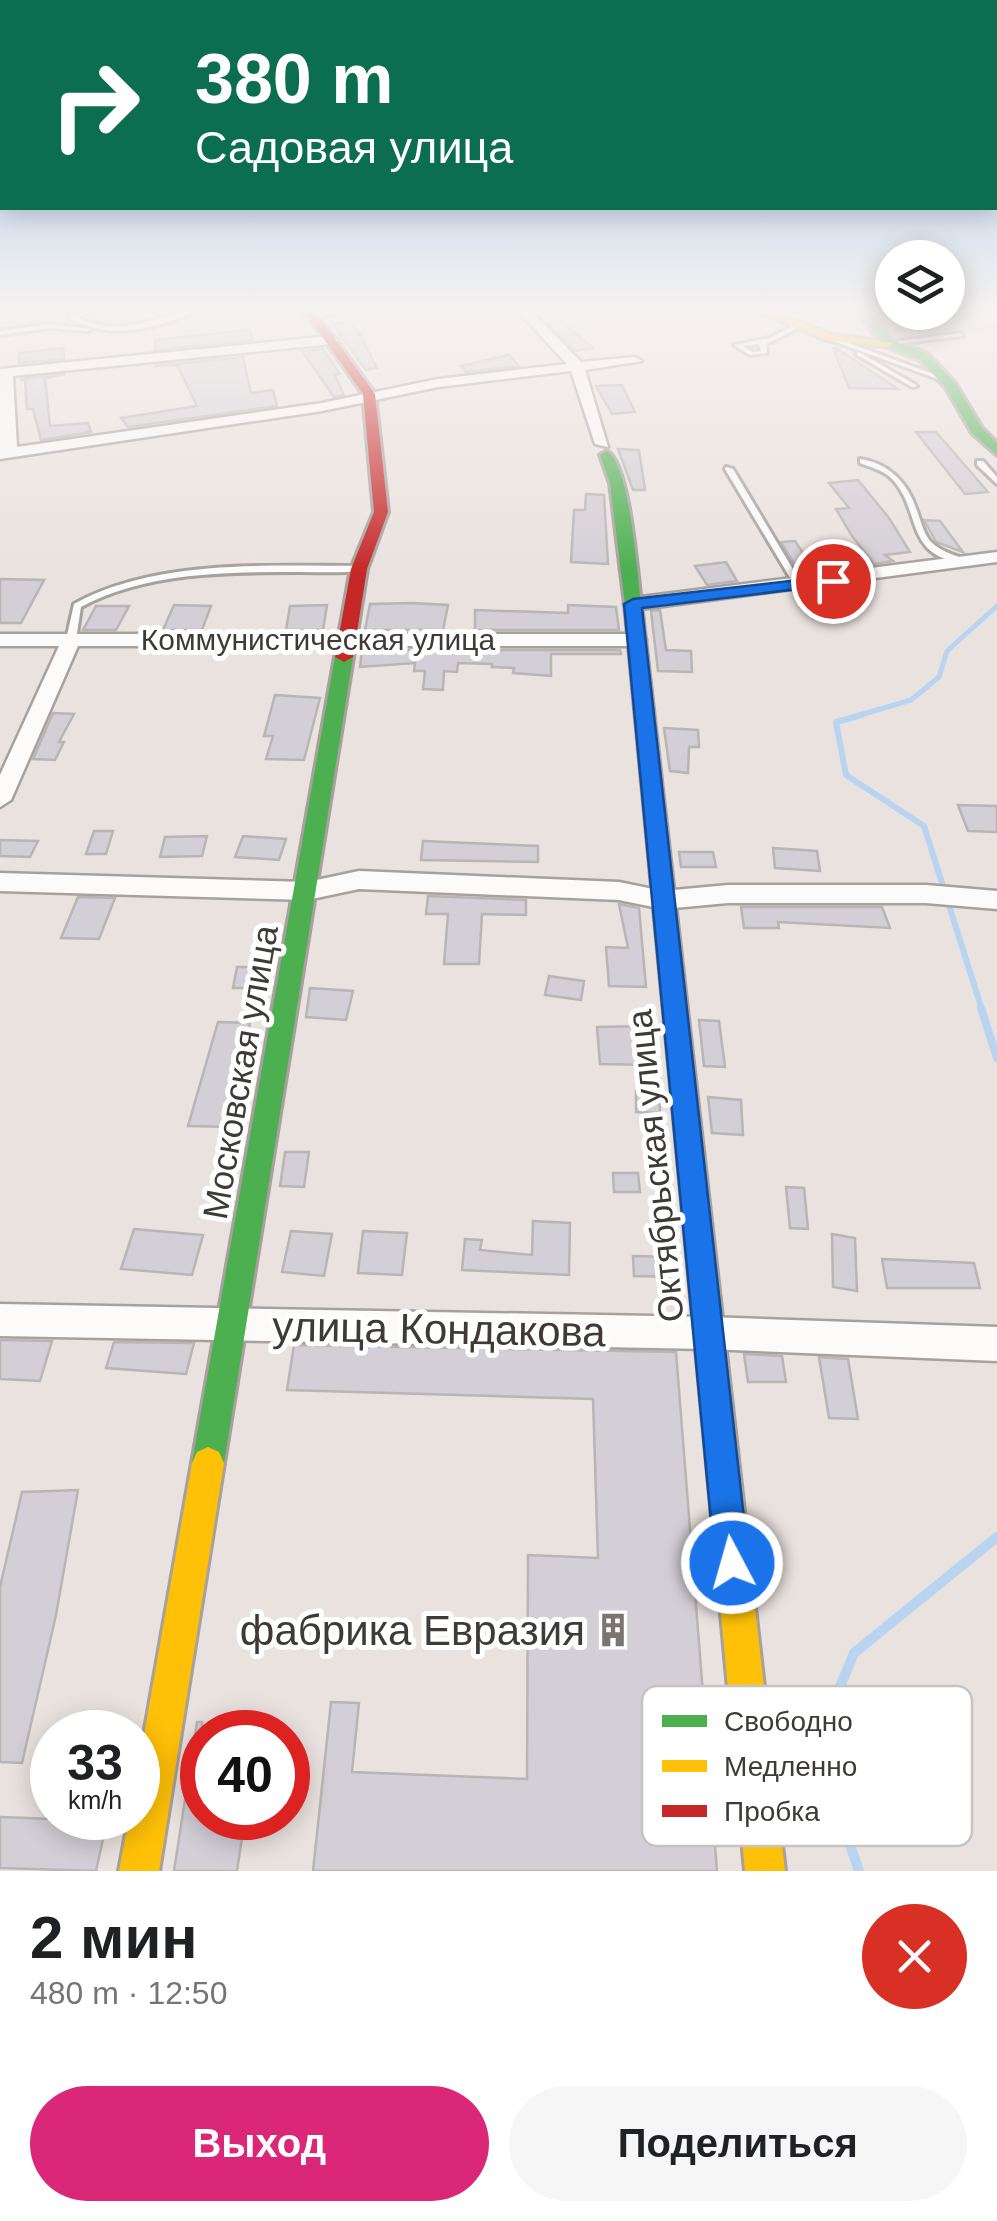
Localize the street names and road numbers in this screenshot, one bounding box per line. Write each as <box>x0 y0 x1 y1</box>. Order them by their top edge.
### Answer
street label: Коммунистическая улица <box>141 623 496 656</box>
street label: Московская улица <box>195 921 285 1222</box>
street label: Октябрьская улица <box>619 1007 691 1324</box>
street label: улица Кондакова <box>272 1303 607 1355</box>

